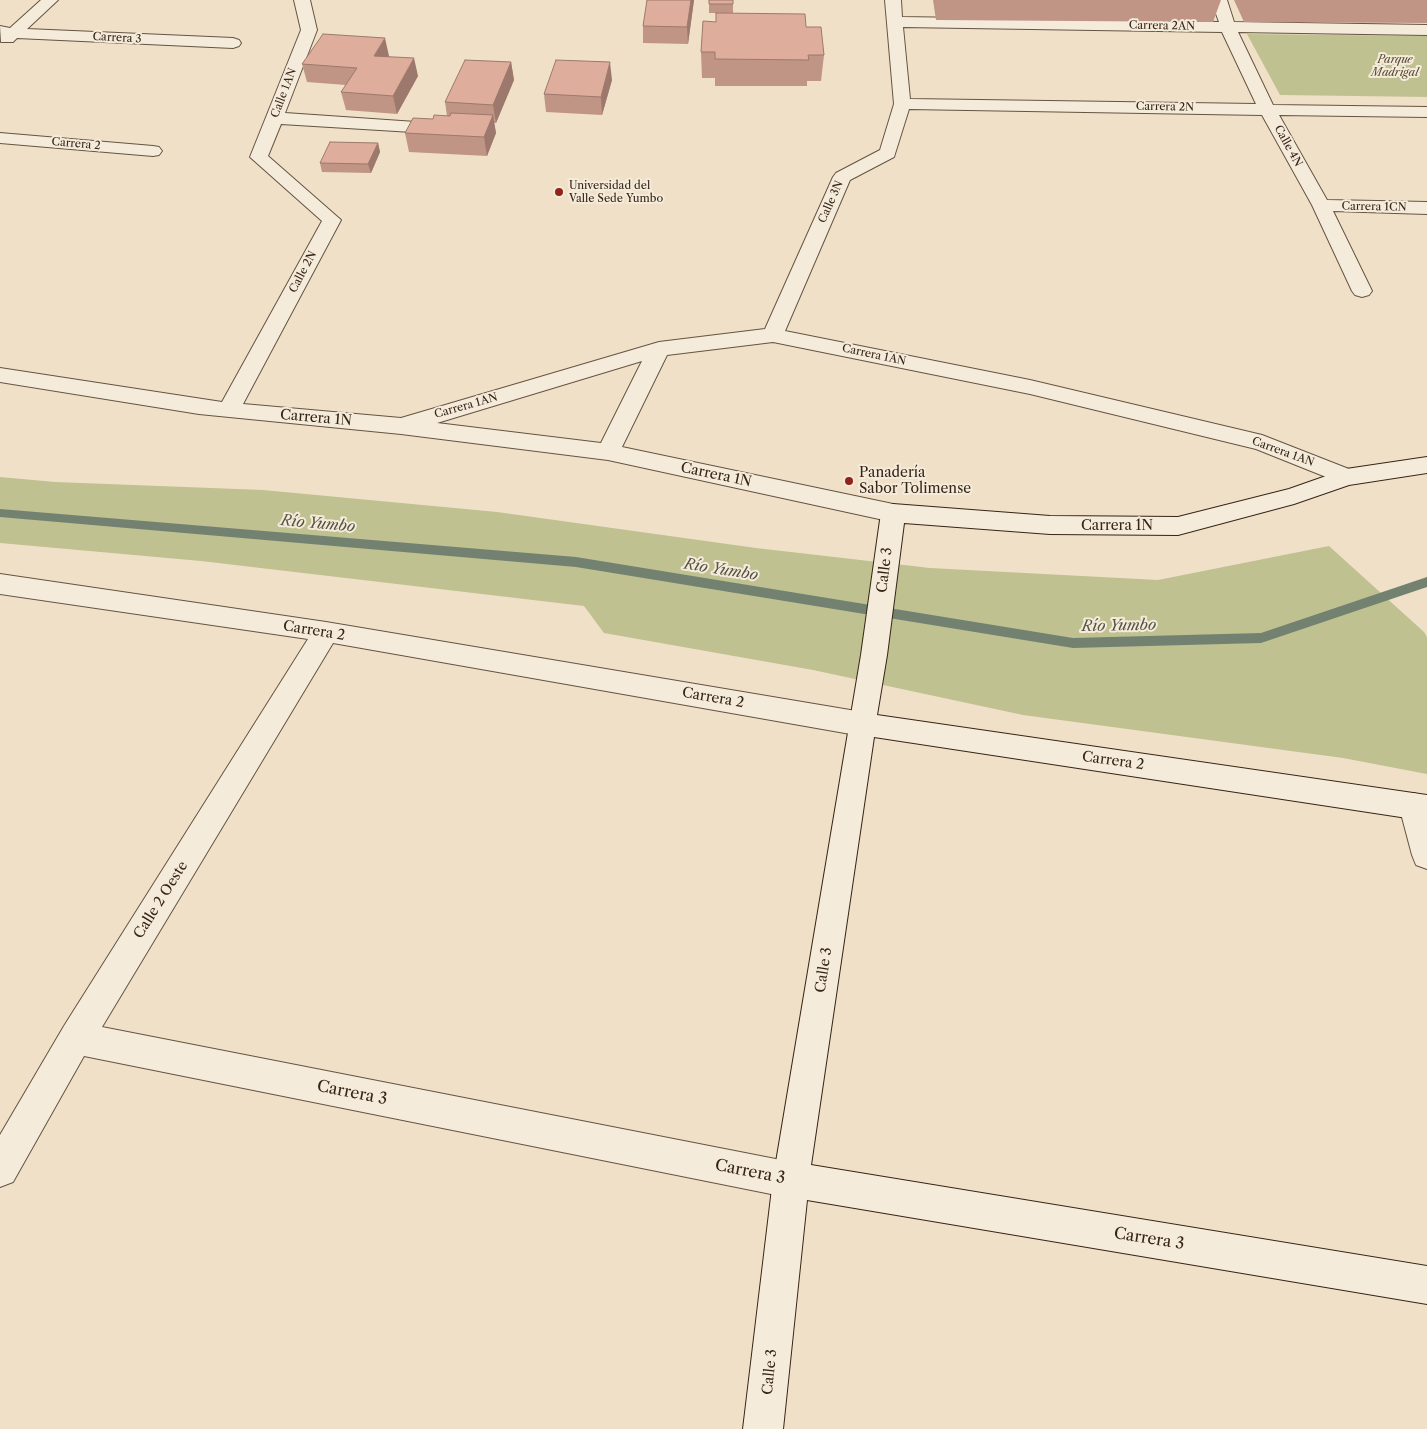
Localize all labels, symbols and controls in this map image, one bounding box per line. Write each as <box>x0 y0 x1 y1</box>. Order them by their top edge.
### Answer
street label: Carrera 2AN <box>1129 19 1195 33</box>
street label: Carrera 3 <box>92 30 142 46</box>
park label: Parque Madrigal <box>1371 53 1419 79</box>
street label: Calle 1AN <box>268 66 300 120</box>
street label: Carrera 2N <box>1136 100 1194 114</box>
street label: Calle 4N <box>1271 123 1305 169</box>
street label: Carrera 2 <box>51 135 101 153</box>
place label: Universidad del Valle Sede Yumbo <box>569 179 663 205</box>
street label: Calle 3N <box>816 179 846 225</box>
marker: Universidad del Valle Sede Yumbo <box>553 186 565 198</box>
street label: Carrera 1CN <box>1341 200 1407 214</box>
street label: Calle 2N <box>287 249 319 295</box>
street label: Carrera 1AN <box>841 342 907 368</box>
street label: Carrera 1AN <box>433 391 499 421</box>
street label: Carrera 1N <box>279 406 353 430</box>
street label: Carrera 1AN <box>1250 435 1316 469</box>
street label: Carrera 1N <box>679 459 753 491</box>
place label: Panadería Sabor Tolimense <box>859 465 971 498</box>
marker: Panadería Sabor Tolimense <box>843 475 855 487</box>
water label: Río Yumbo <box>280 512 356 536</box>
street label: Carrera 1N <box>1081 518 1153 534</box>
street label: Calle 3 <box>874 546 896 594</box>
water label: Río Yumbo <box>683 555 759 585</box>
water label: Río Yumbo <box>1082 616 1156 636</box>
street label: Carrera 2 <box>282 618 346 644</box>
street label: Carrera 2 <box>681 684 745 712</box>
street label: Carrera 2 <box>1081 748 1145 774</box>
street label: Calle 2 Oeste <box>131 858 191 942</box>
street label: Calle 3 <box>812 946 836 994</box>
street label: Carrera 3 <box>315 1077 389 1109</box>
street label: Carrera 3 <box>713 1156 787 1188</box>
street label: Carrera 3 <box>1112 1224 1186 1254</box>
street label: Calle 3 <box>759 1348 781 1396</box>

